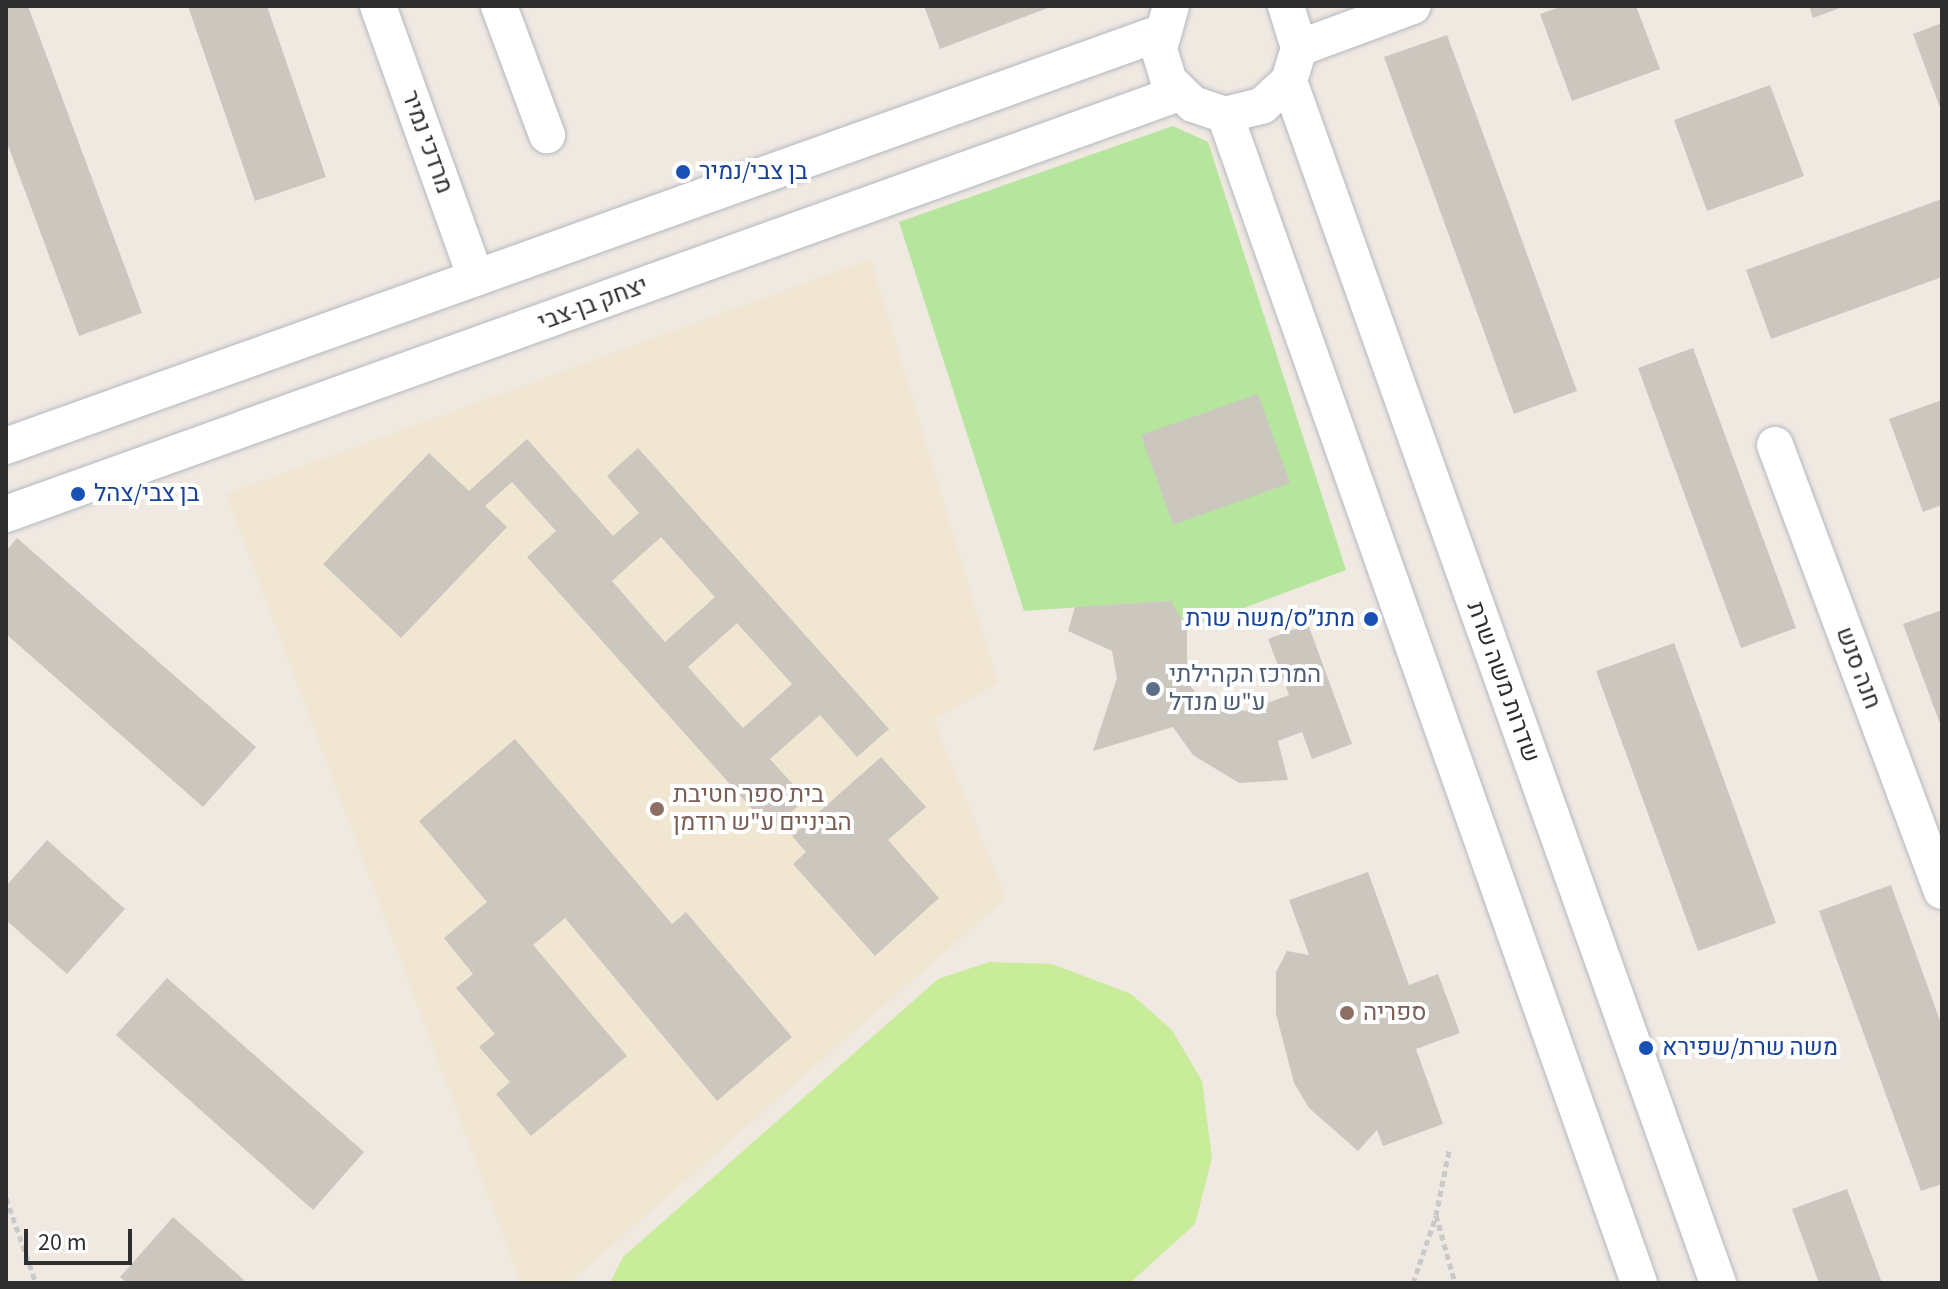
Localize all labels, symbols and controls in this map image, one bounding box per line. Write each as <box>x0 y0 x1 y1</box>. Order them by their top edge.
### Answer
street label: מרדכי נמיר <box>395 87 459 197</box>
place label: בן צבי/נמיר <box>699 158 808 186</box>
marker: בן צבי/נמיר <box>674 163 692 181</box>
street label: יצחק בן-צבי <box>534 271 652 337</box>
place label: בן צבי/צהל <box>94 480 199 508</box>
marker: בן צבי/צהל <box>69 485 87 503</box>
street label: שדרות משה שרת <box>1461 598 1545 766</box>
place label: מתנ״ס/משה שרת <box>1186 605 1355 633</box>
marker: מתנ״ס/משה שרת <box>1362 610 1380 628</box>
street label: חנה סנש <box>1829 623 1887 713</box>
place label: המרכז הקהילתי ע"ש מנדל <box>1169 661 1321 717</box>
marker: המרכז הקהילתי ע"ש מנדל <box>1144 680 1162 698</box>
place label: בית ספר חטיבת הביניים ע"ש רודמן <box>673 781 852 837</box>
marker: בית ספר חטיבת הביניים ע"ש רודמן <box>648 800 666 818</box>
place label: ספריה <box>1363 999 1426 1027</box>
marker: ספריה <box>1338 1004 1356 1022</box>
place label: משה שרת/שפירא <box>1662 1034 1838 1062</box>
marker: משה שרת/שפירא <box>1637 1039 1655 1057</box>
scale bar <box>28 1213 136 1263</box>
text: 20 m <box>38 1225 87 1260</box>

